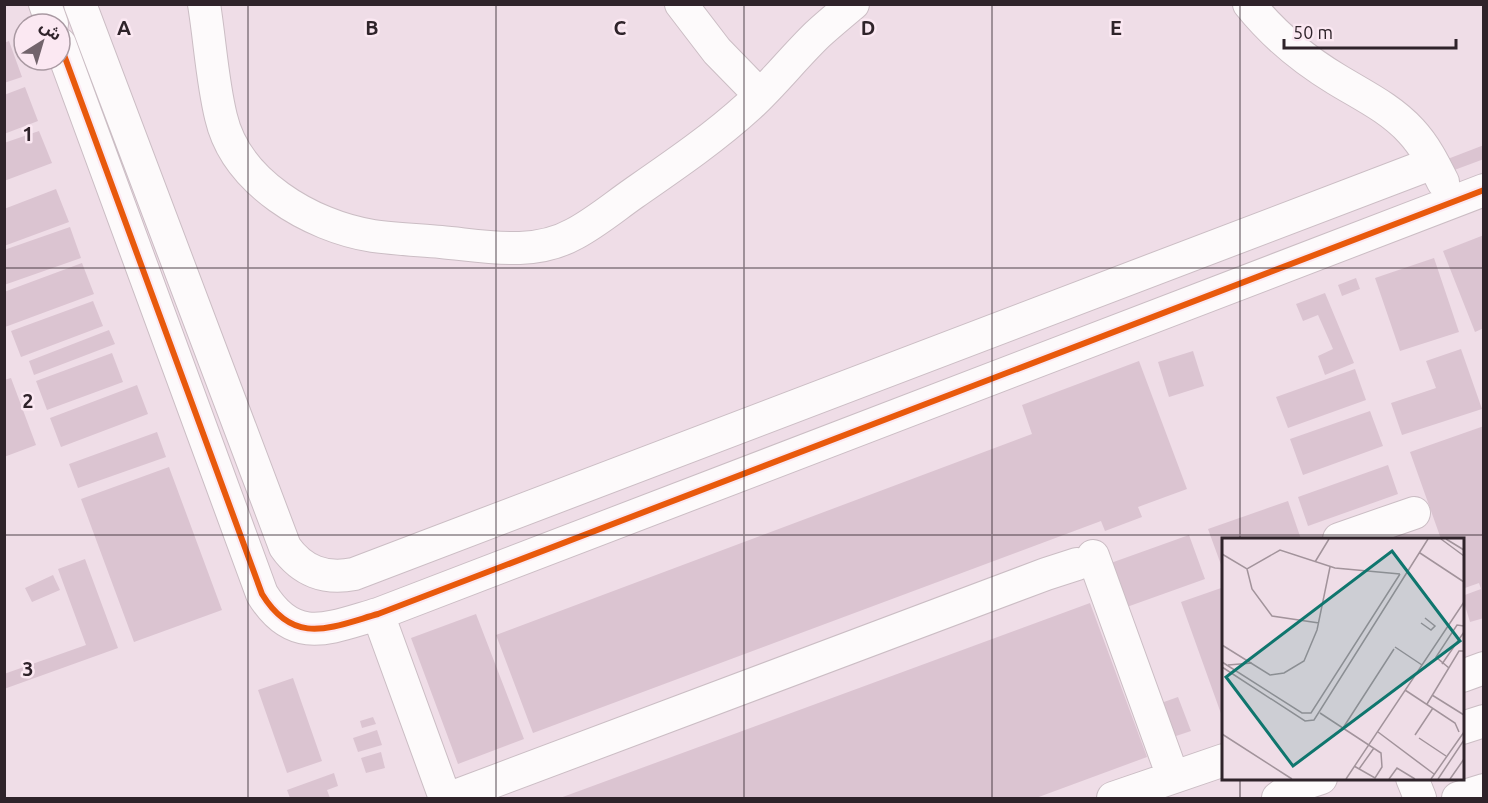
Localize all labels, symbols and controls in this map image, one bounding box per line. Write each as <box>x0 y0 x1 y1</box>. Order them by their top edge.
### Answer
north arrow <box>12 12 72 72</box>
scale bar <box>1284 12 1456 50</box>
text: ش <box>36 16 65 45</box>
text: A <box>117 16 131 39</box>
text: B <box>365 16 379 39</box>
text: C <box>614 16 627 39</box>
text: D <box>861 16 875 39</box>
text: E <box>1110 16 1122 39</box>
text: 50 m <box>1293 22 1333 42</box>
text: 1 <box>22 122 34 145</box>
text: 2 <box>22 389 34 412</box>
inset map <box>1222 538 1464 779</box>
text: 3 <box>22 657 34 680</box>

